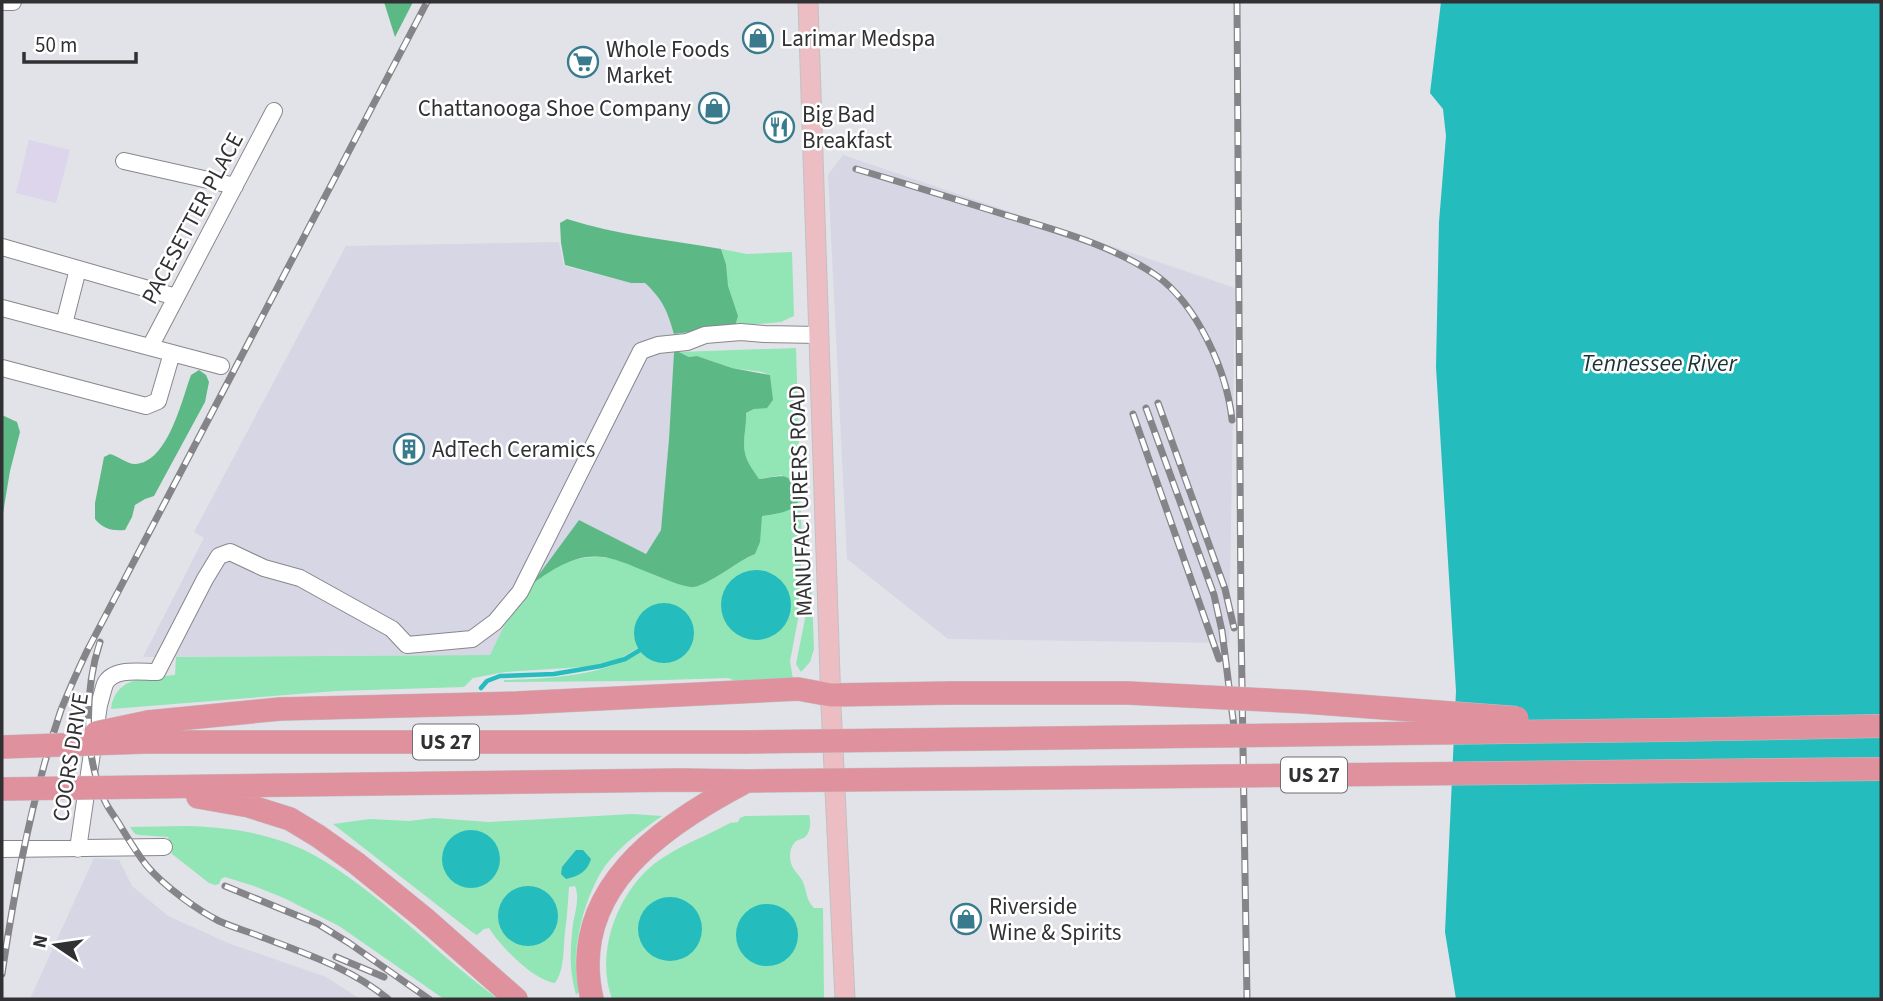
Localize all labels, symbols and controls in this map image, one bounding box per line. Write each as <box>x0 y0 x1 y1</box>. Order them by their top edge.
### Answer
scale bar <box>24 21 136 65</box>
shop icon: Larimar Medspa <box>741 21 775 55</box>
place label: Larimar Medspa <box>781 22 935 55</box>
text: 50 m <box>35 30 77 60</box>
place label: Whole Foods Market <box>606 33 729 92</box>
supermarket icon: Whole Foods Market <box>566 45 600 79</box>
shop icon: Chattanooga Shoe Company <box>697 91 731 125</box>
place label: Chattanooga Shoe Company <box>418 92 691 125</box>
place label: Big Bad Breakfast <box>802 98 892 157</box>
restaurant icon: Big Bad Breakfast <box>762 110 796 144</box>
street label: PACESETTER PLACE <box>133 127 252 310</box>
water label: Tennessee River <box>1581 346 1738 381</box>
street label: MANUFACTURERS ROAD <box>780 385 821 617</box>
building icon: AdTech Ceramics <box>392 432 426 466</box>
place label: AdTech Ceramics <box>432 433 596 466</box>
street label: COORS DRIVE <box>44 690 97 824</box>
road number: US 27 <box>413 724 479 760</box>
road number: US 27 <box>1281 758 1347 792</box>
place label: Riverside Wine & Spirits <box>989 890 1121 949</box>
shop icon: Riverside Wine & Spirits <box>949 902 983 936</box>
north arrow <box>21 910 91 980</box>
text: N <box>26 932 55 951</box>

